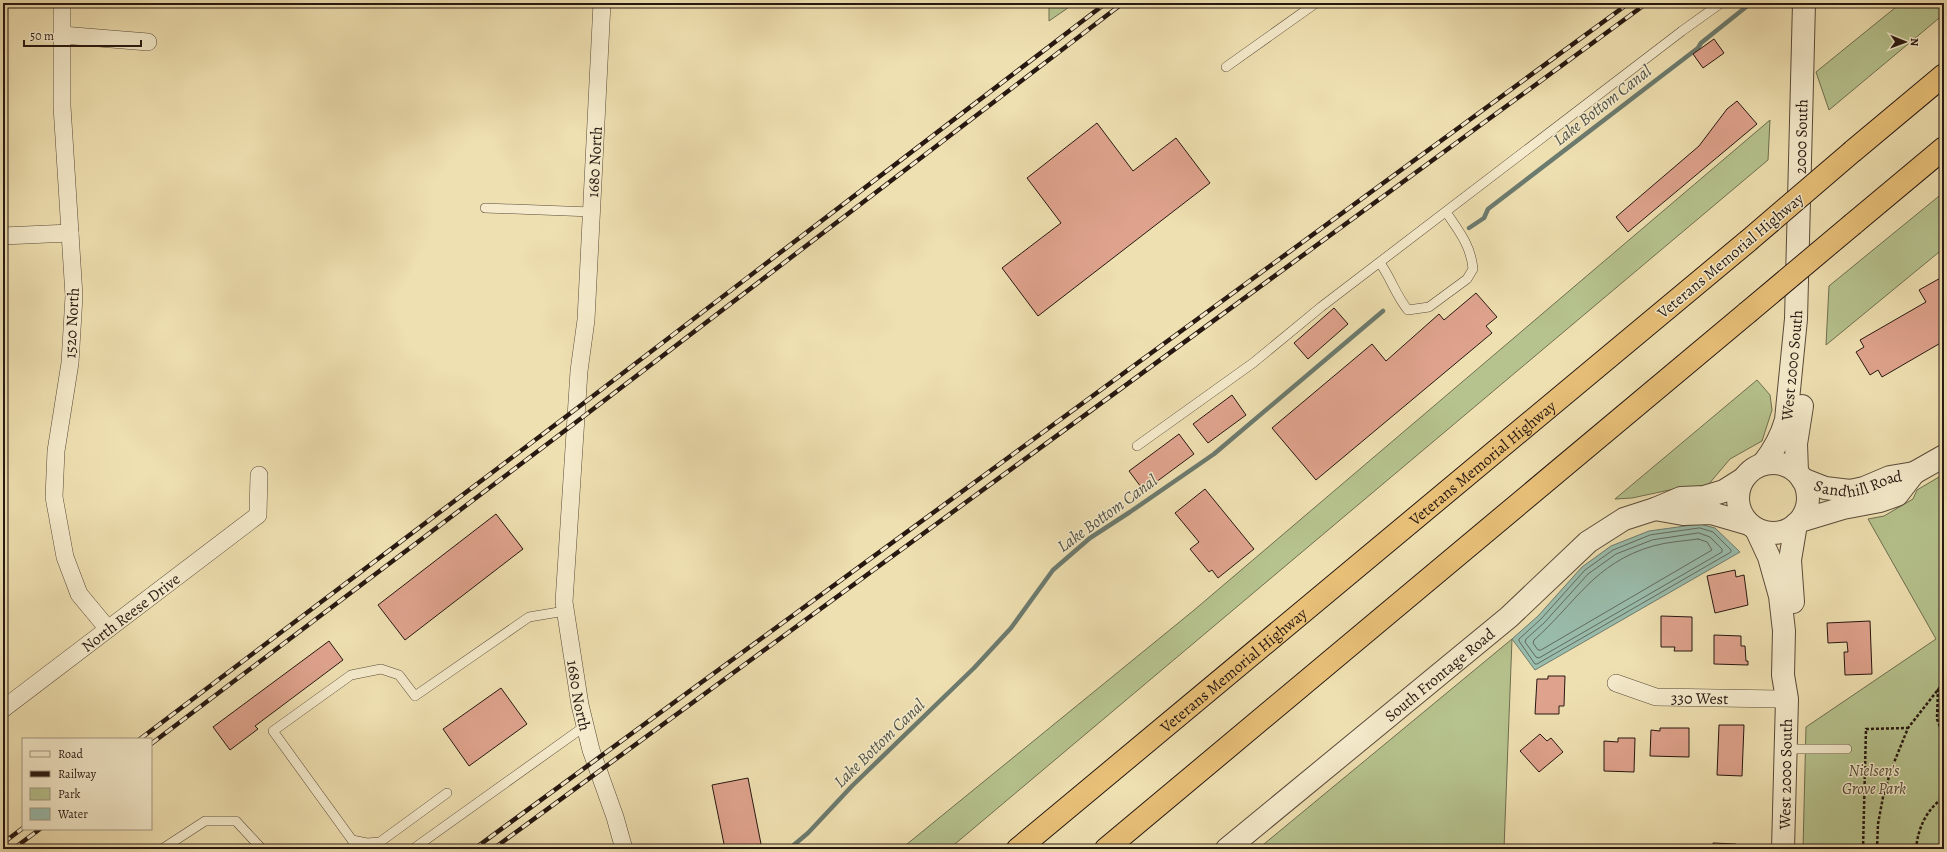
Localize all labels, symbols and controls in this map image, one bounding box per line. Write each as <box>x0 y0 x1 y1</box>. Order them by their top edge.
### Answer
scale bar <box>24 22 141 48</box>
north arrow <box>1885 22 1925 62</box>
text: 50 m <box>30 28 54 44</box>
text: N <box>1907 38 1922 46</box>
water label: Lake Bottom Canal <box>1548 59 1657 151</box>
street label: 2000 South <box>1790 98 1814 174</box>
street label: 1680 North <box>582 125 608 198</box>
street label: Veterans Memorial Highway <box>1652 187 1809 324</box>
street label: 1520 North <box>59 287 85 359</box>
street label: West 2000 South <box>1776 309 1808 423</box>
street label: Veterans Memorial Highway <box>1404 395 1562 531</box>
street label: Sandhill Road <box>1810 465 1904 503</box>
water label: Lake Bottom Canal <box>1052 469 1163 558</box>
street label: North Reese Drive <box>77 568 185 658</box>
street label: Veterans Memorial Highway <box>1155 602 1313 739</box>
street label: South Frontage Road <box>1380 623 1500 727</box>
street label: 1680 North <box>561 659 596 734</box>
street label: 330 West <box>1671 687 1729 710</box>
water label: Lake Bottom Canal <box>829 693 931 793</box>
street label: West 2000 South <box>1774 718 1798 831</box>
legend <box>22 738 152 830</box>
text: Road <box>58 746 84 762</box>
park label: Nielsen's Grove Park <box>1842 760 1906 800</box>
text: Railway <box>58 766 97 782</box>
text: Park <box>58 786 81 802</box>
text: Water <box>57 806 88 822</box>

